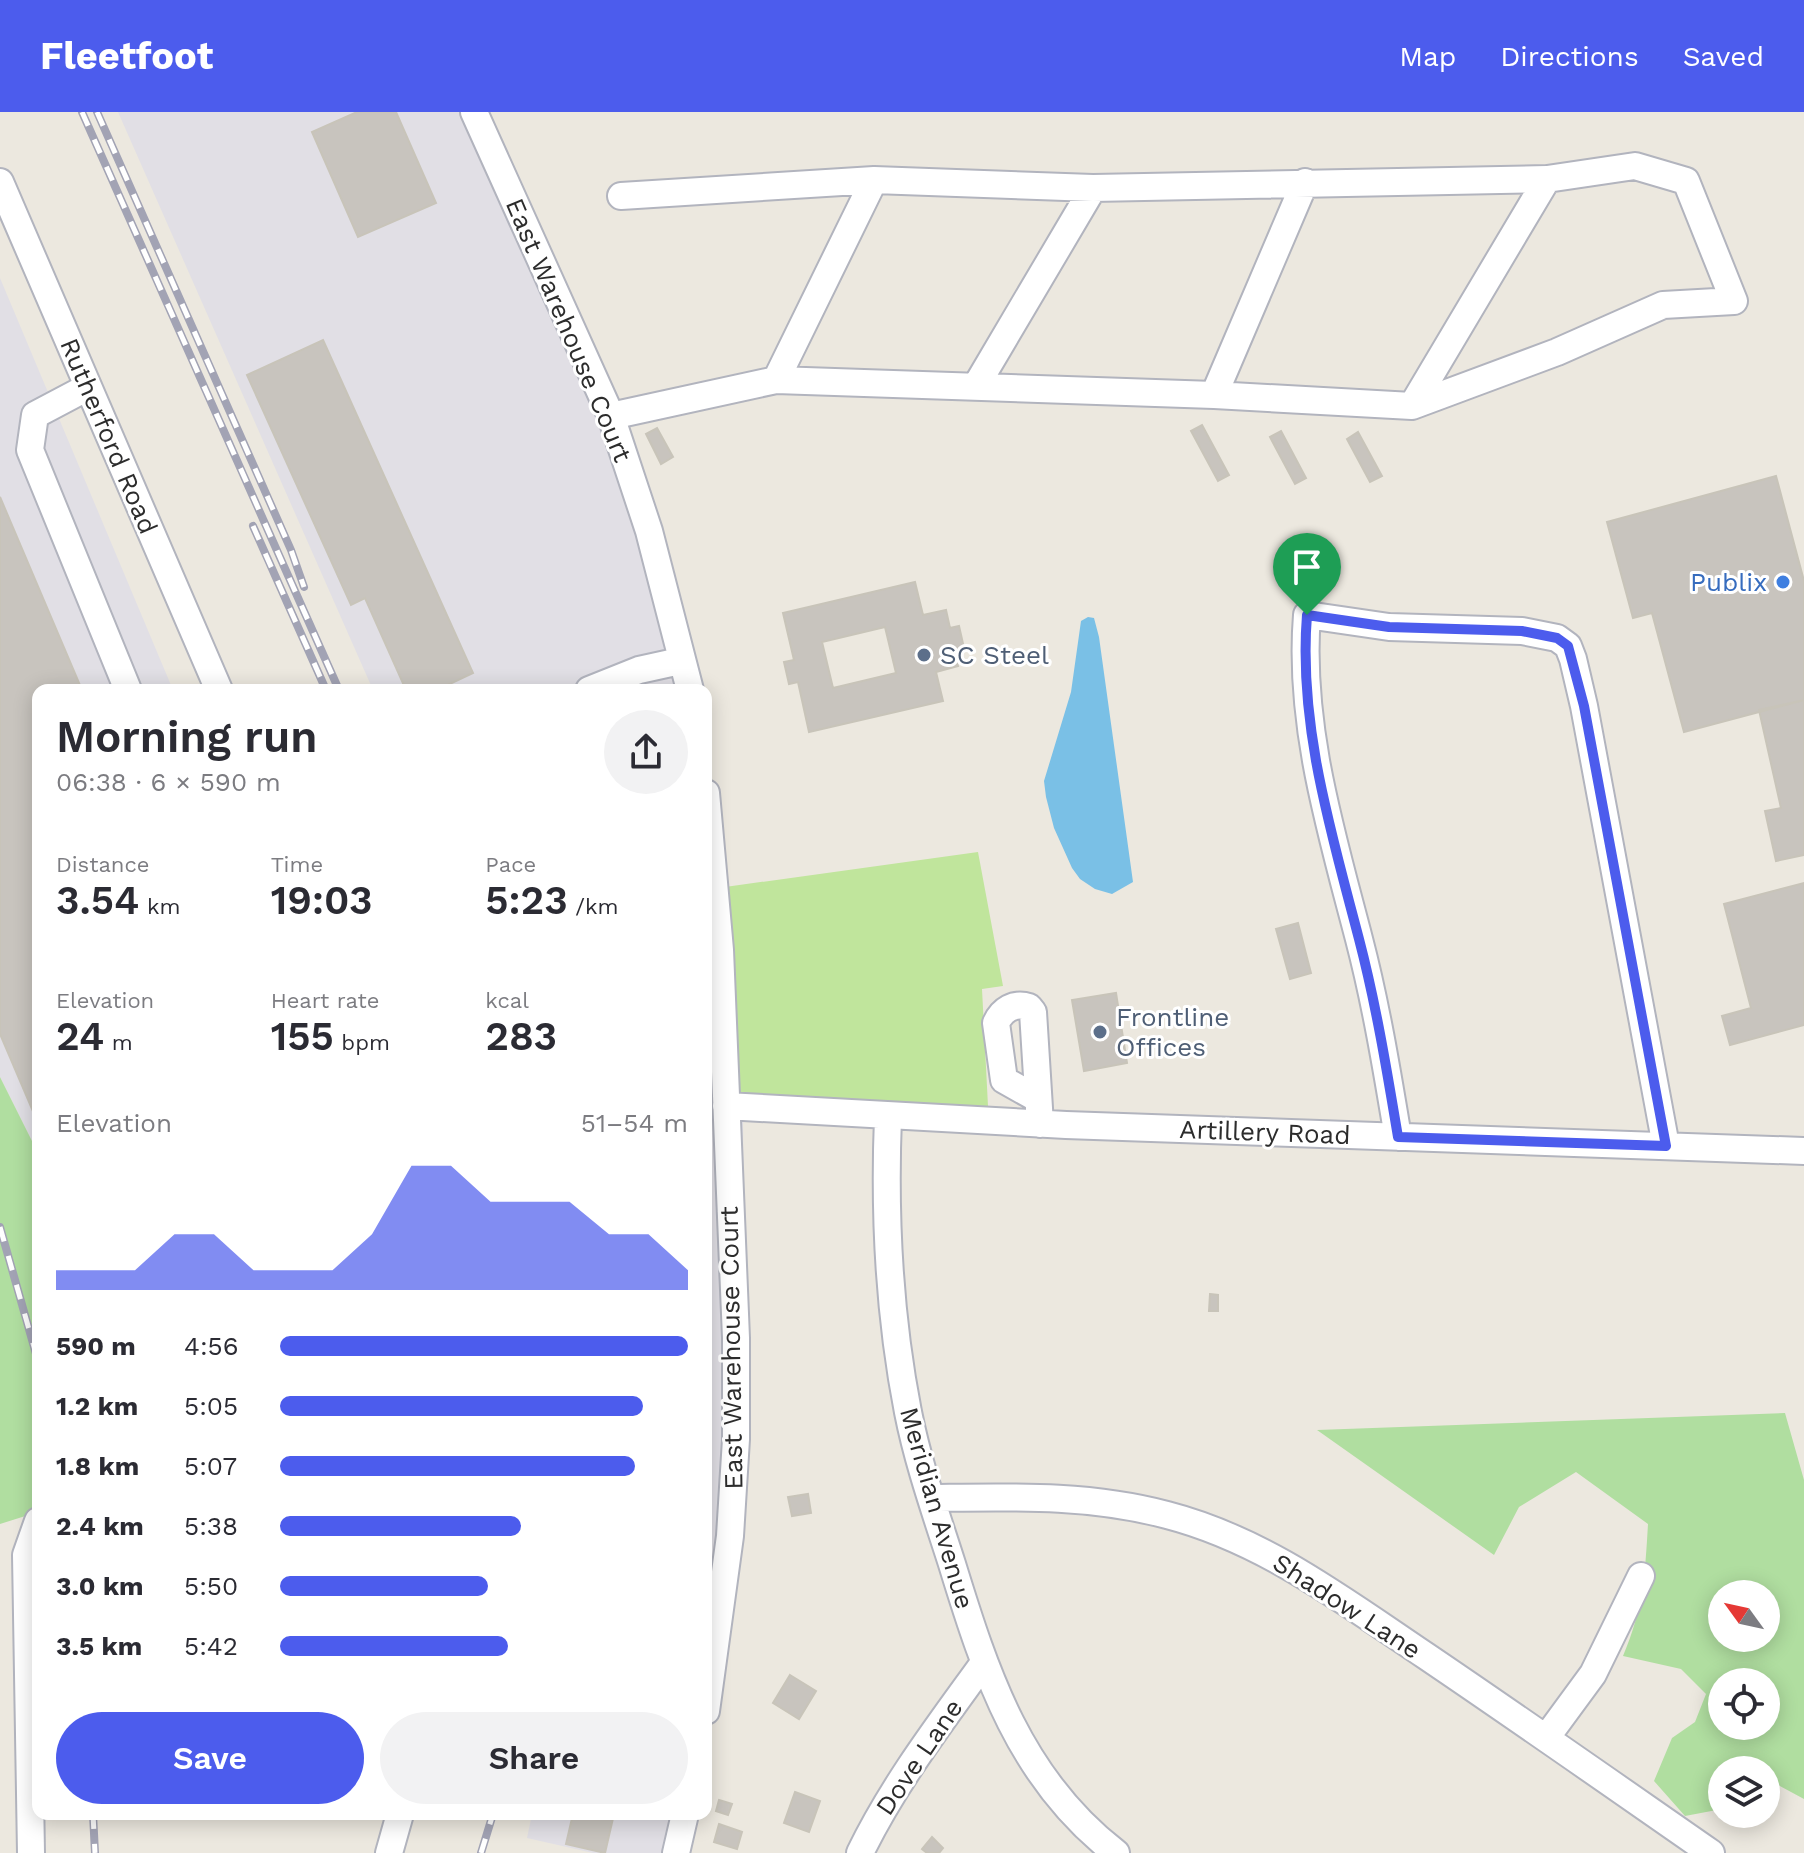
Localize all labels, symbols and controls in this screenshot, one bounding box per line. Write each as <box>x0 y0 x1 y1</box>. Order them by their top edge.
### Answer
text: Fleetfoot <box>40 34 213 78</box>
text: Map <box>1399 40 1456 73</box>
text: Directions <box>1500 40 1639 73</box>
text: Saved <box>1683 40 1764 73</box>
street label: East Warehouse Court <box>500 194 638 466</box>
street label: Rutherford Road <box>54 334 164 538</box>
pin <box>1273 533 1341 615</box>
icon: arrive <box>1285 545 1329 589</box>
place label: Publix <box>1690 567 1767 597</box>
marker: Publix <box>1774 573 1792 591</box>
place label: SC Steel <box>940 640 1049 670</box>
marker: SC Steel <box>915 646 933 664</box>
button: share <box>604 710 688 794</box>
text: Morning run <box>56 711 317 763</box>
text: 06:38 · 6 × 590 m <box>56 767 281 797</box>
text: Distance <box>56 852 150 877</box>
text: Time <box>271 852 323 877</box>
text: Pace <box>485 852 536 877</box>
text: 3.54 <box>56 877 139 924</box>
text: 19:03 <box>271 877 372 924</box>
text: 5:23 <box>485 877 568 924</box>
text: km <box>139 894 180 919</box>
text: /km <box>568 894 618 919</box>
text: Elevation <box>56 988 154 1013</box>
text: Heart rate <box>271 988 379 1013</box>
text: kcal <box>485 988 529 1013</box>
place label: Frontline Offices <box>1116 1002 1229 1062</box>
text: 24 <box>56 1013 104 1060</box>
text: 155 <box>271 1013 334 1060</box>
text: 283 <box>485 1013 557 1060</box>
marker: Frontline Offices <box>1091 1023 1109 1041</box>
text: m <box>104 1030 133 1055</box>
text: bpm <box>334 1030 390 1055</box>
text: Elevation <box>56 1108 172 1138</box>
text: 51–54 m <box>581 1108 688 1138</box>
street label: Artillery Road <box>1179 1114 1351 1150</box>
street label: East Warehouse Court <box>714 1206 748 1490</box>
text: 590 m <box>56 1331 136 1361</box>
text: 4:56 <box>184 1331 239 1361</box>
text: 1.2 km <box>56 1391 138 1421</box>
text: 5:05 <box>184 1391 238 1421</box>
street label: Meridian Avenue <box>894 1404 980 1612</box>
text: 1.8 km <box>56 1451 139 1481</box>
text: 5:07 <box>184 1451 237 1481</box>
text: 2.4 km <box>56 1511 144 1541</box>
text: 5:38 <box>184 1511 238 1541</box>
street label: Shadow Lane <box>1267 1547 1427 1665</box>
text: 3.0 km <box>56 1571 144 1601</box>
text: 5:50 <box>184 1571 238 1601</box>
north arrow <box>1708 1580 1780 1652</box>
map controls <box>1708 1580 1780 1828</box>
text: 3.5 km <box>56 1631 142 1661</box>
text: 5:42 <box>184 1631 238 1661</box>
button: locate <box>1708 1668 1780 1740</box>
street label: Dove Lane <box>869 1693 969 1821</box>
button: Save <box>56 1712 364 1804</box>
button: Share <box>380 1712 688 1804</box>
button: layers <box>1708 1756 1780 1828</box>

